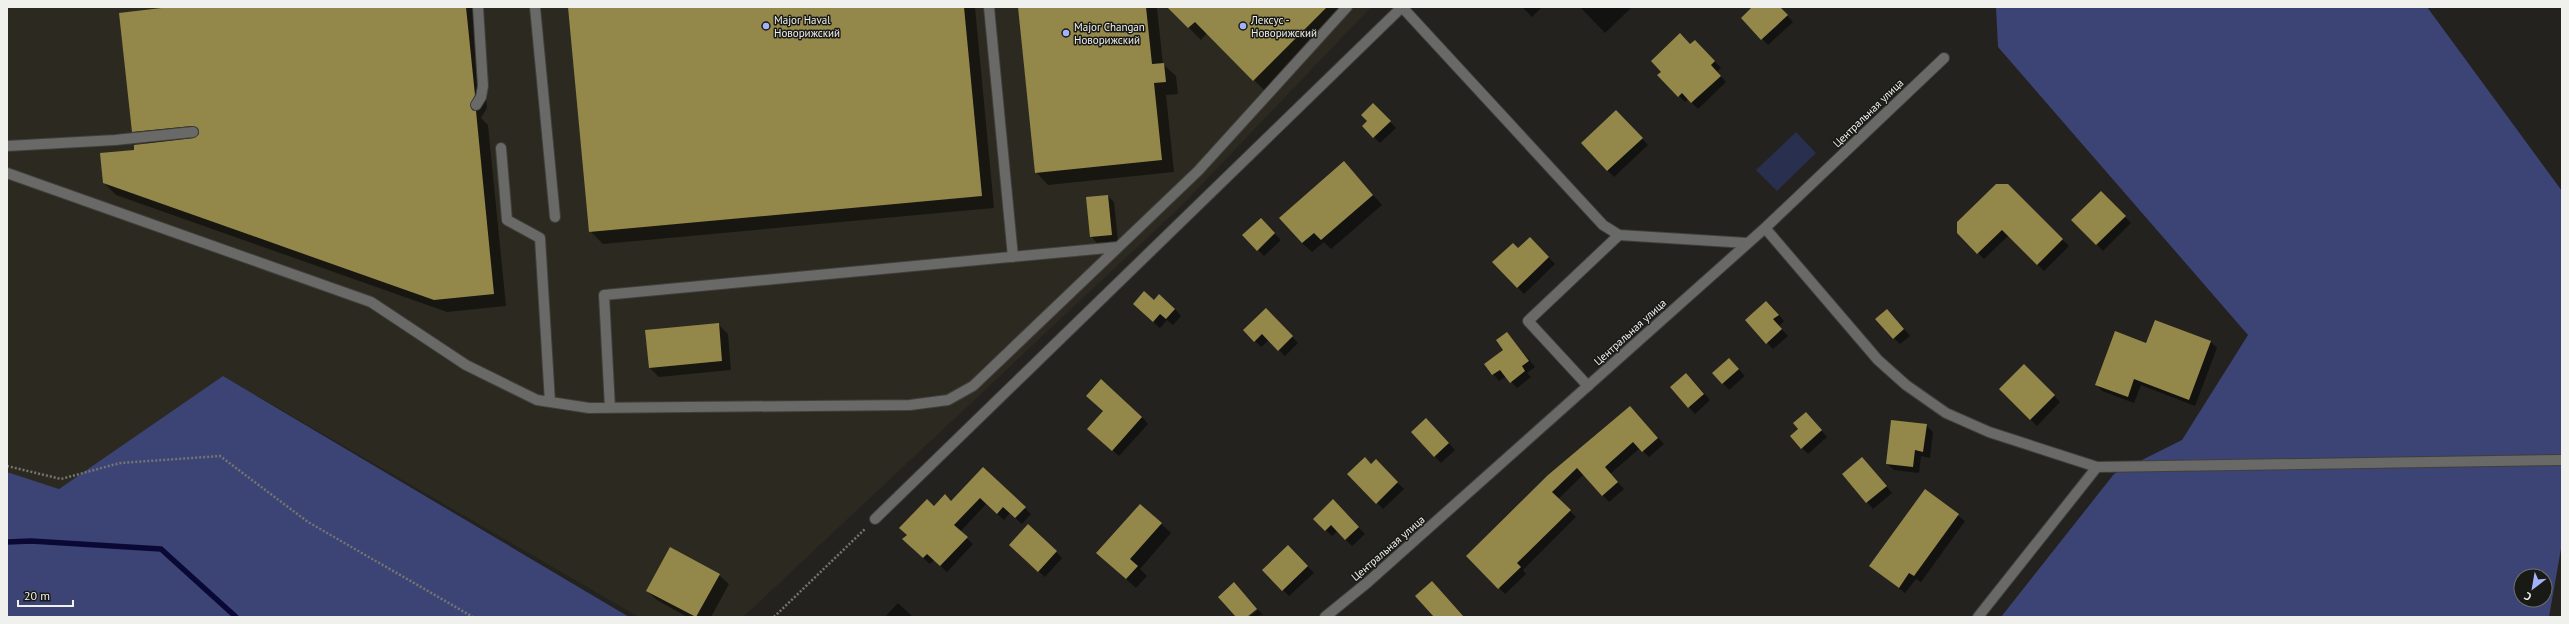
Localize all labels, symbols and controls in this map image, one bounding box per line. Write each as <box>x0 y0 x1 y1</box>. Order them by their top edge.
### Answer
place label: Major Haval Новорижский <box>774 13 840 40</box>
place label: Лексус - Новорижский <box>1250 13 1317 40</box>
place label: Major Changan Новорижский <box>1074 20 1145 47</box>
marker: Major Haval Новорижский <box>761 21 771 31</box>
marker: Лексус - Новорижский <box>1238 21 1248 31</box>
marker: Major Changan Новорижский <box>1061 28 1071 38</box>
street label: Центральная улица <box>1830 76 1906 150</box>
street label: Центральная улица <box>1591 296 1669 368</box>
street label: Центральная улица <box>1348 512 1428 584</box>
north arrow <box>2513 568 2553 608</box>
scale bar <box>18 582 73 608</box>
text: 20 m <box>24 588 50 603</box>
text: С <box>2522 589 2534 604</box>

